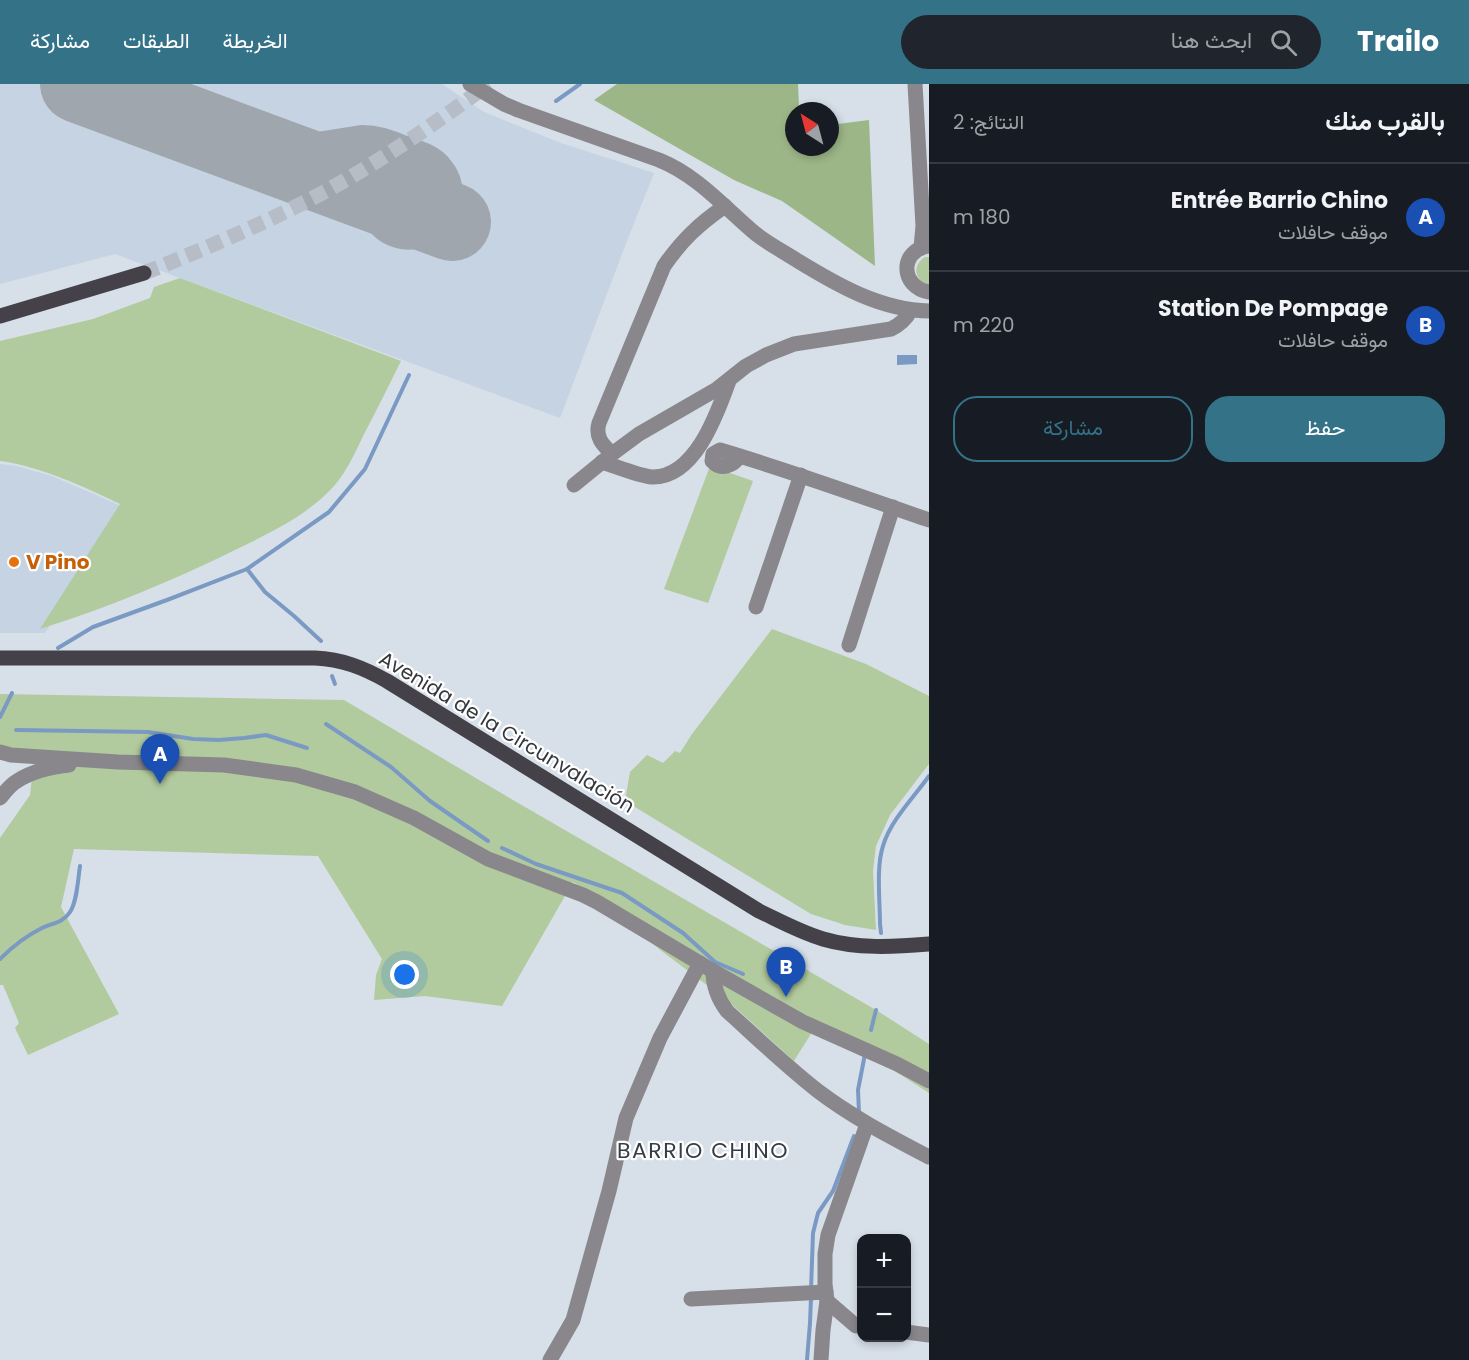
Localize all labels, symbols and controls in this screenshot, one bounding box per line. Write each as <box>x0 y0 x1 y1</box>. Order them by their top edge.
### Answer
search box <box>901 15 1321 69</box>
text: Trailo <box>1357 22 1439 61</box>
text: ابحث هنا <box>1171 25 1252 56</box>
text: مشاركة <box>30 26 90 55</box>
text: الطبقات <box>123 26 190 55</box>
text: الخريطة <box>223 26 288 55</box>
icon: search <box>1267 26 1300 59</box>
north arrow <box>785 102 839 156</box>
text: بالقرب منك <box>1325 103 1445 139</box>
text: النتائج: 2 <box>953 108 1024 136</box>
text: Entrée Barrio Chino <box>1171 185 1388 216</box>
text: 180 m <box>953 203 1011 231</box>
text: A <box>1418 203 1433 231</box>
text: موقف حافلات <box>1278 218 1388 246</box>
text: Station De Pompage <box>1158 293 1388 324</box>
text: 220 m <box>953 311 1015 339</box>
text: B <box>1419 311 1432 339</box>
text: موقف حافلات <box>1278 326 1388 354</box>
button: مشاركة <box>953 396 1193 462</box>
button: حفظ <box>1205 396 1445 462</box>
place label: V Pino <box>26 548 90 576</box>
marker: V Pino <box>7 555 21 569</box>
street label: Avenida de la Circunvalación <box>374 644 640 820</box>
pin: A <box>140 734 180 784</box>
pin: B <box>766 948 806 997</box>
your location <box>390 960 419 989</box>
district label: BARRIO CHINO <box>617 1135 789 1166</box>
map controls <box>857 1234 911 1342</box>
button: + <box>857 1234 911 1288</box>
button: − <box>857 1288 911 1342</box>

